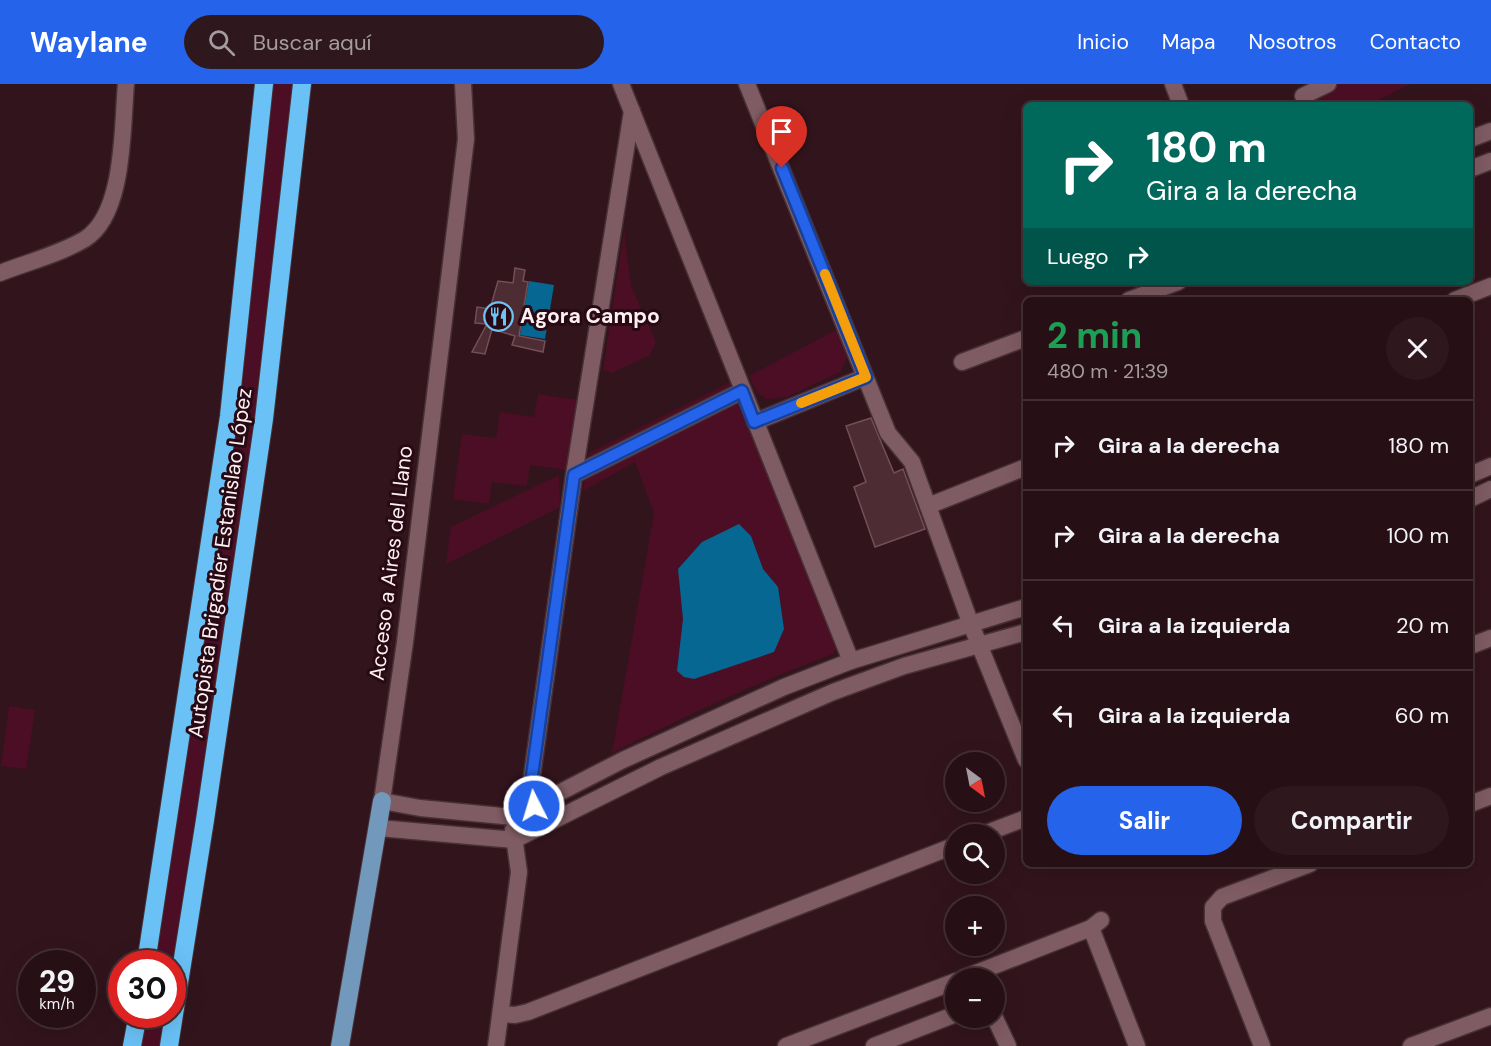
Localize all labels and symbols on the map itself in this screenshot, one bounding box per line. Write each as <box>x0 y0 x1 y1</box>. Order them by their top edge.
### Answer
pin <box>756 106 807 168</box>
restaurant icon: Agora Campo <box>483 300 515 332</box>
place label: Agora Campo <box>520 302 660 330</box>
street label: Autopista Brigadier Estanislao López <box>182 386 258 740</box>
street label: Acceso a Aires del Llano <box>363 444 419 682</box>
north arrow <box>945 752 1005 812</box>
position arrow <box>502 774 566 838</box>
speed limit sign: 30 <box>108 950 186 1028</box>

